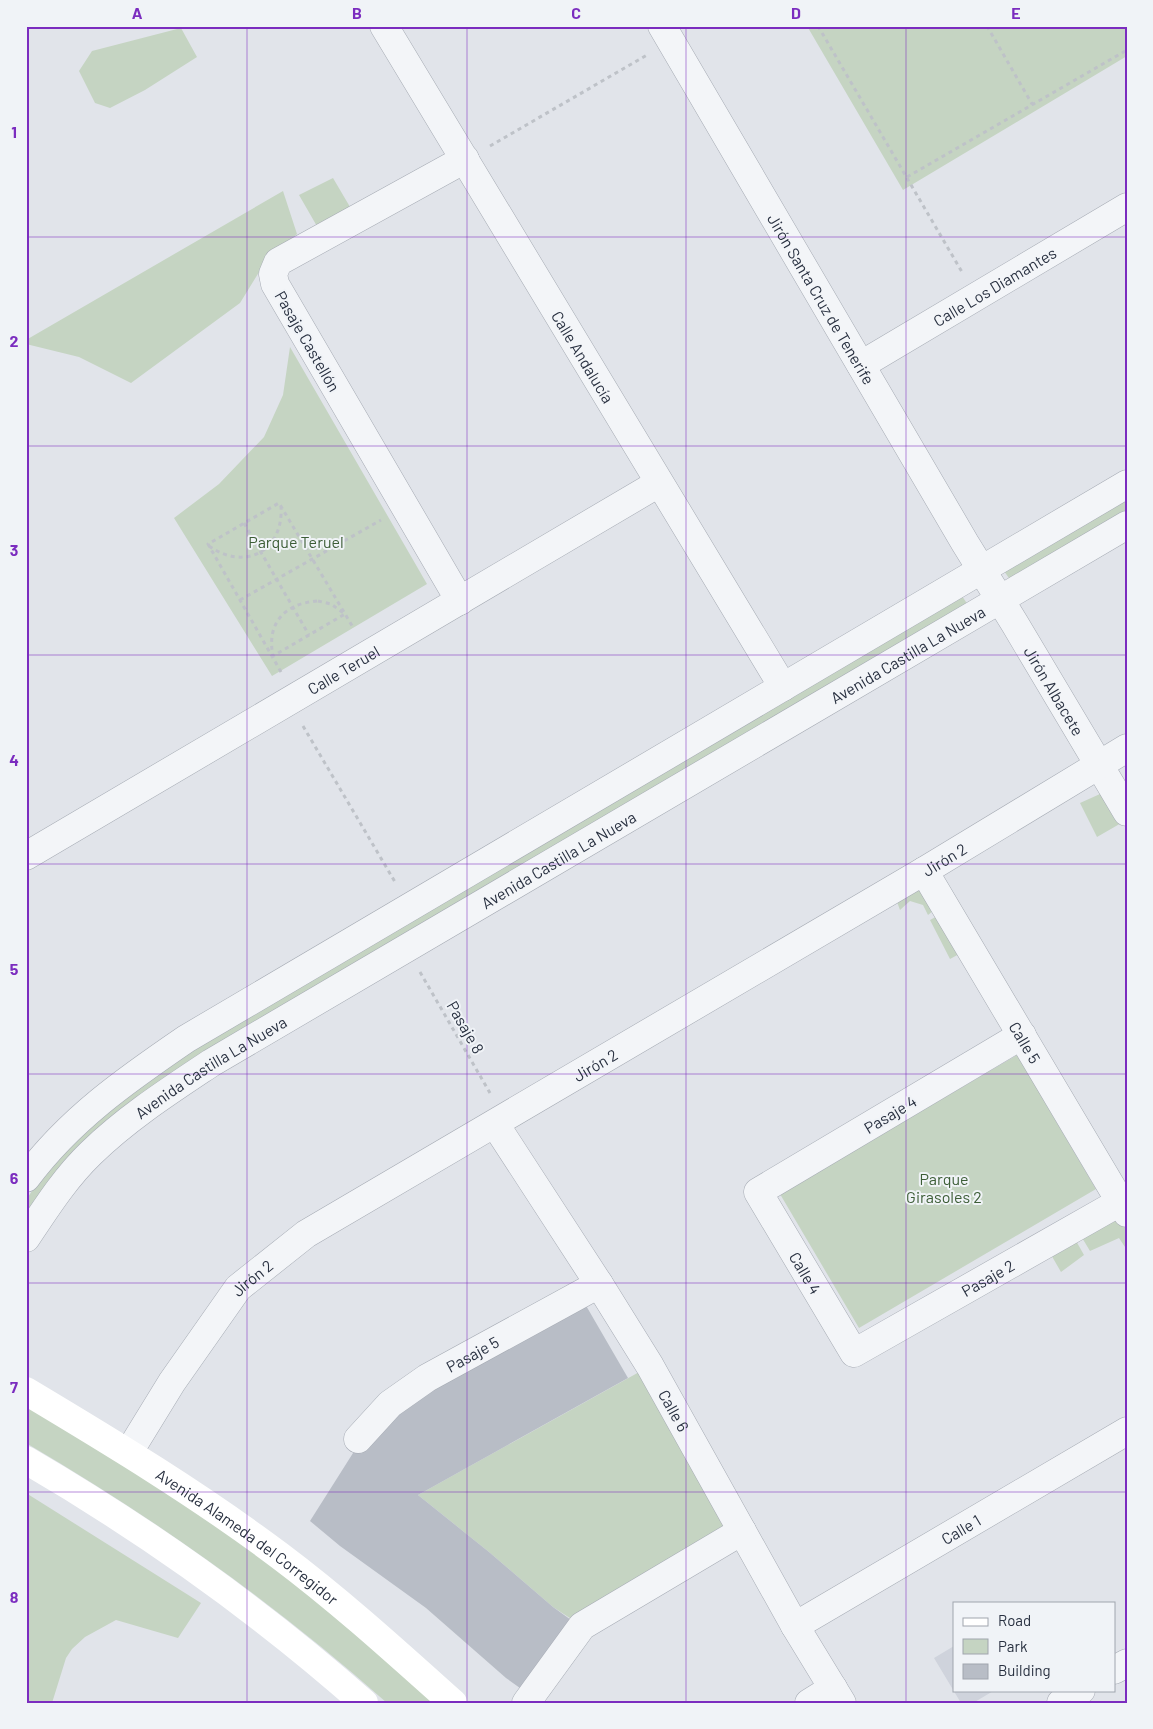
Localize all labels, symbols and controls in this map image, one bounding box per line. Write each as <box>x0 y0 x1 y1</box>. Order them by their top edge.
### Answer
text: A <box>132 3 143 22</box>
text: B <box>352 3 362 22</box>
text: C <box>571 3 581 22</box>
text: D <box>791 3 801 22</box>
text: E <box>1011 3 1021 22</box>
text: 1 <box>11 122 17 141</box>
street label: Jirón Santa Cruz de Tenerife <box>764 210 879 387</box>
street label: Calle Los Diamantes <box>929 242 1059 330</box>
street label: Pasaje Castellón <box>271 287 345 395</box>
street label: Calle Andalucía <box>548 307 619 406</box>
text: 2 <box>10 331 19 350</box>
park label: Parque Teruel <box>248 532 344 551</box>
text: 3 <box>10 540 18 559</box>
street label: Avenida Castilla La Nueva <box>827 601 988 707</box>
street label: Calle Teruel <box>304 641 382 698</box>
street label: Jirón Albacete <box>1021 643 1089 739</box>
text: 4 <box>9 750 19 769</box>
street label: Avenida Castilla La Nueva <box>477 806 639 912</box>
street label: Jirón 2 <box>919 838 970 879</box>
text: 5 <box>10 959 19 978</box>
street label: Pasaje 8 <box>443 997 489 1057</box>
street label: Avenida Castilla La Nueva <box>131 1011 290 1122</box>
street label: Calle 5 <box>1006 1018 1045 1066</box>
street label: Jirón 2 <box>569 1044 621 1085</box>
street label: Pasaje 4 <box>860 1091 920 1137</box>
text: 6 <box>10 1168 19 1187</box>
park label: Parque Girasoles 2 <box>906 1169 982 1206</box>
street label: Calle 4 <box>786 1248 826 1297</box>
street label: Jirón 2 <box>226 1255 276 1299</box>
street label: Pasaje 2 <box>958 1255 1017 1300</box>
street label: Pasaje 5 <box>442 1331 502 1375</box>
text: 7 <box>10 1377 18 1396</box>
street label: Calle 6 <box>655 1386 694 1435</box>
street label: Avenida Alameda del Corregidor <box>153 1464 343 1608</box>
street label: Calle 1 <box>937 1510 984 1548</box>
text: 8 <box>10 1587 19 1606</box>
legend <box>953 1602 1116 1692</box>
text: Road <box>998 1611 1031 1629</box>
text: Park <box>998 1637 1028 1655</box>
text: Building <box>998 1661 1051 1679</box>

